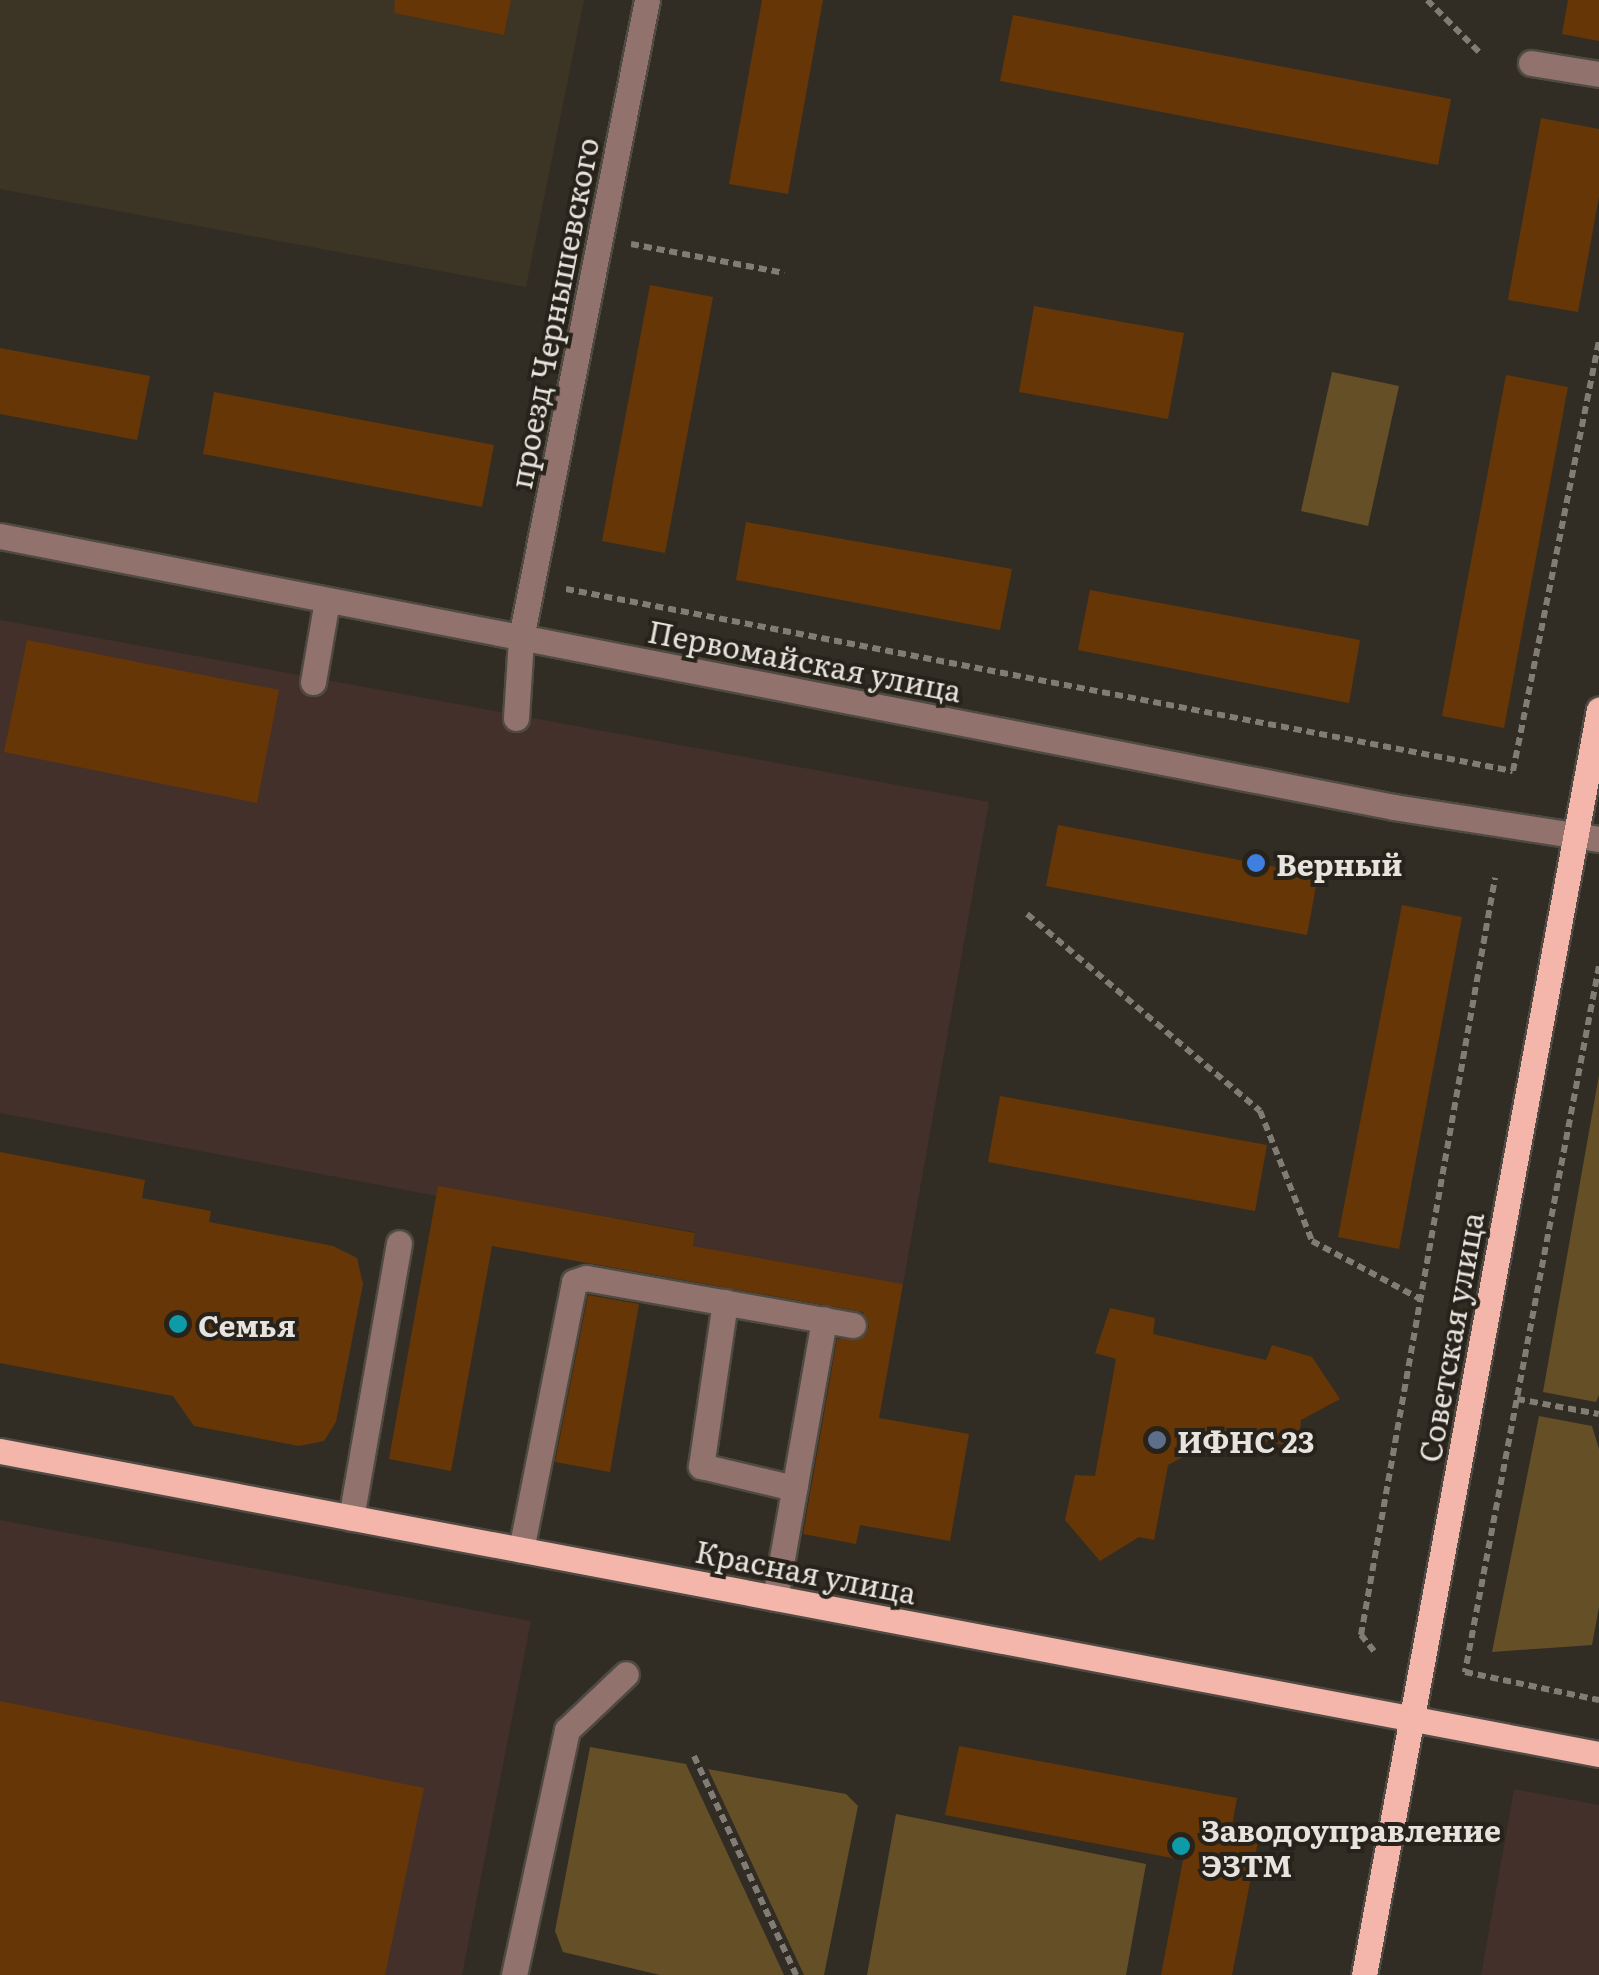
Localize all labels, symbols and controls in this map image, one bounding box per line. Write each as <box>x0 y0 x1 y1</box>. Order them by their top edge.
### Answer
street label: проезд Чернышевского <box>501 134 605 492</box>
street label: Первомайская улица <box>645 612 965 708</box>
place label: Верный <box>1276 845 1402 881</box>
marker: Верный <box>1245 852 1267 874</box>
street label: Советская улица <box>1410 1209 1490 1465</box>
place label: Семья <box>198 1306 296 1342</box>
marker: Семья <box>167 1313 189 1335</box>
place label: ИФНС 23 <box>1177 1422 1314 1458</box>
marker: ИФНС 23 <box>1146 1429 1168 1451</box>
street label: Красная улица <box>693 1532 919 1610</box>
place label: Заводоуправление ЭЗТМ <box>1201 1811 1501 1882</box>
marker: Заводоуправление ЭЗТМ <box>1170 1835 1192 1857</box>

